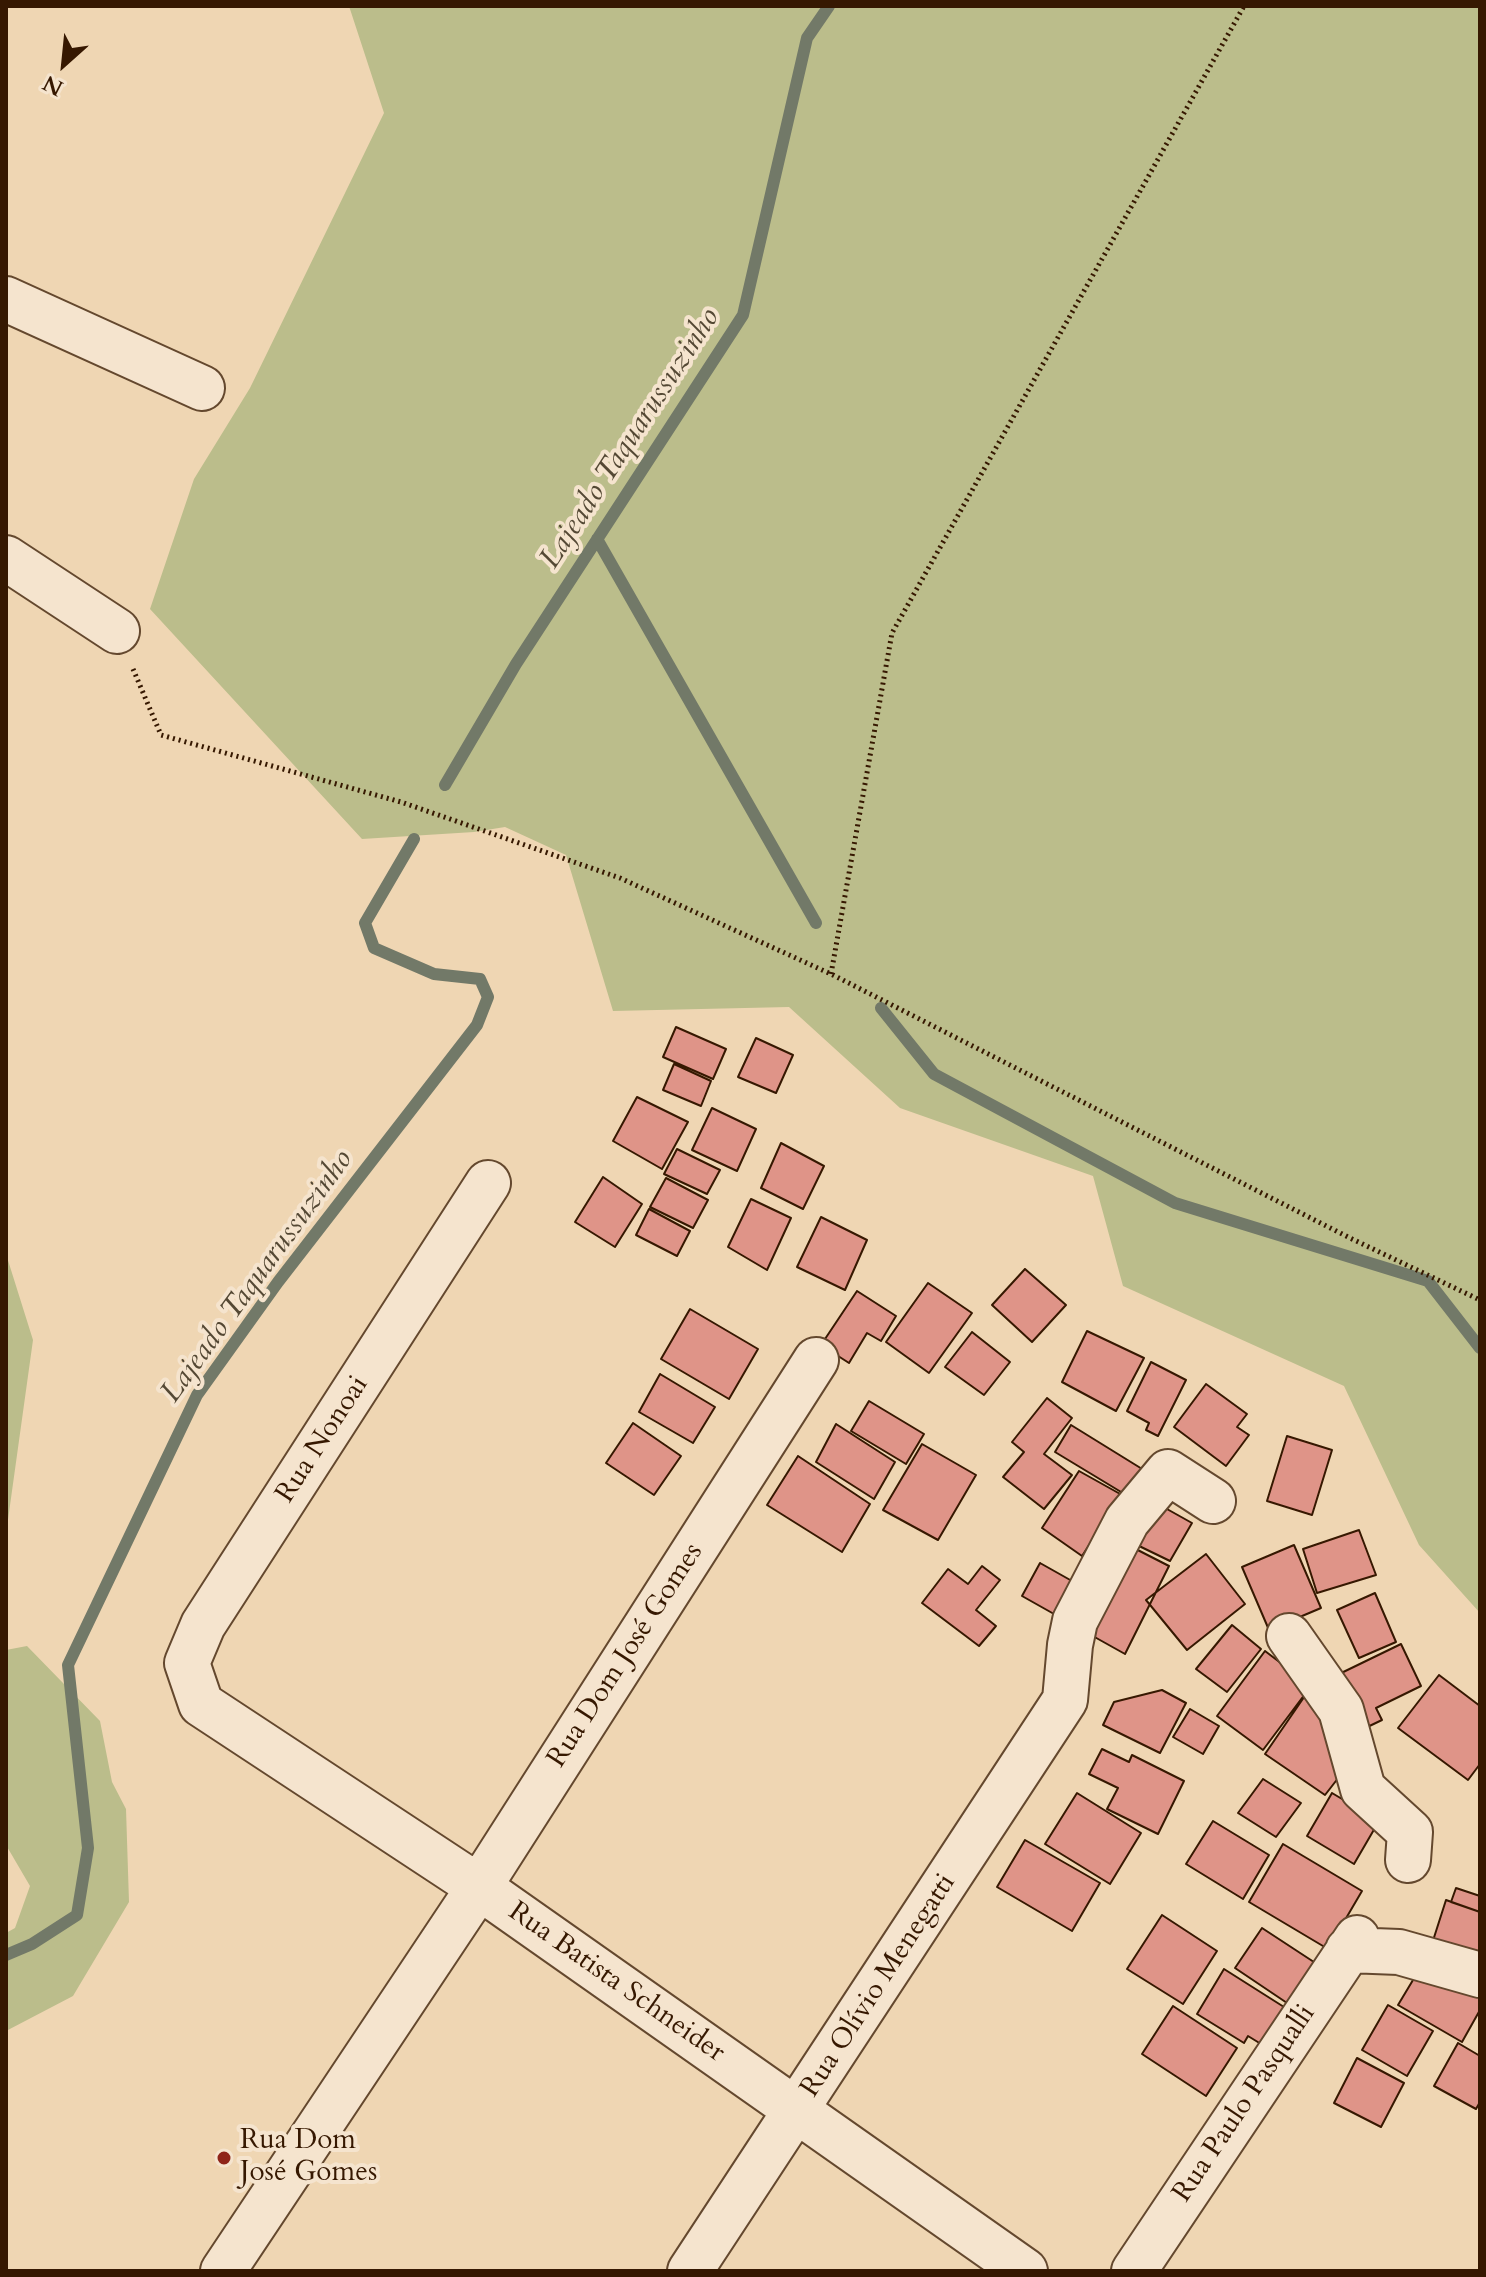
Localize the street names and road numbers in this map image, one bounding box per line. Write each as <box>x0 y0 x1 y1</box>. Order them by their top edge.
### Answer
street label: Rua Nonoai <box>270 1370 376 1510</box>
street label: Rua Dom José Gomes <box>541 1538 711 1774</box>
street label: Rua Olívio Menegatti <box>794 1868 964 2104</box>
street label: Rua Batista Schneider <box>501 1896 731 2070</box>
street label: Rua Paulo Pasqualli <box>1167 1999 1323 2209</box>

